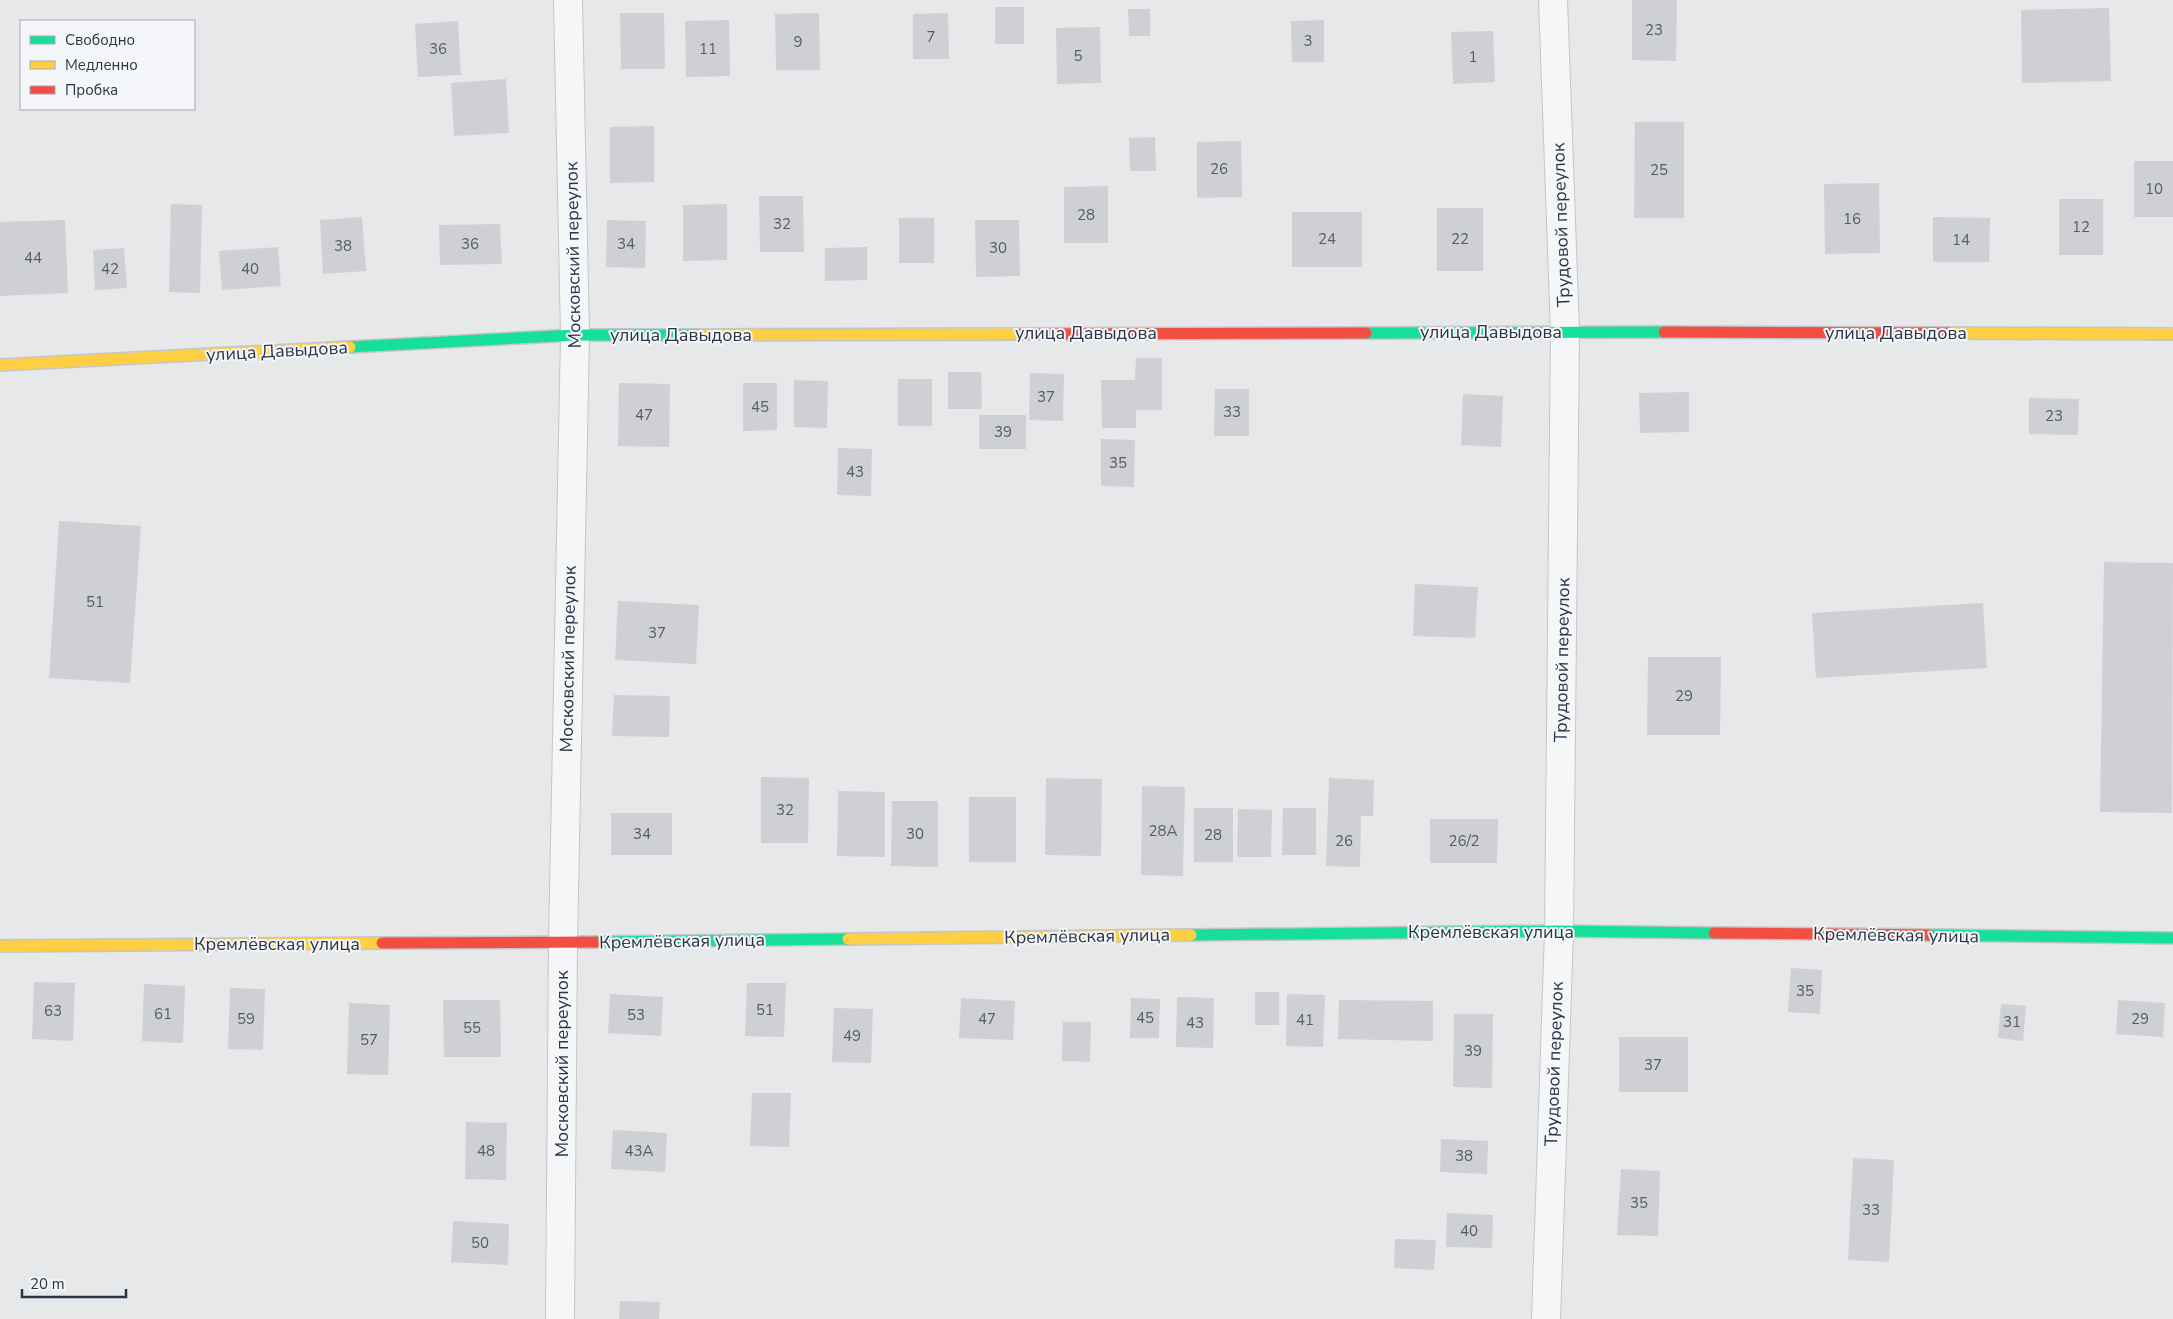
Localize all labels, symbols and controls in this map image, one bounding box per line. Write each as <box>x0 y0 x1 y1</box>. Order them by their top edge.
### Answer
legend <box>20 20 195 110</box>
house number: 23 <box>1645 20 1663 40</box>
house number: 7 <box>926 27 936 47</box>
text: Свободно <box>65 30 135 50</box>
house number: 3 <box>1303 31 1313 51</box>
house number: 9 <box>793 32 803 52</box>
house number: 36 <box>429 39 447 59</box>
house number: 11 <box>699 39 717 59</box>
house number: 5 <box>1073 46 1083 66</box>
house number: 1 <box>1468 47 1478 67</box>
text: Медленно <box>65 55 138 75</box>
text: Пробка <box>65 80 118 100</box>
street label: Трудовой переулок <box>1546 142 1576 308</box>
house number: 26 <box>1210 159 1228 179</box>
house number: 25 <box>1650 160 1668 180</box>
street label: Московский переулок <box>559 161 587 349</box>
house number: 10 <box>2145 179 2163 199</box>
house number: 28 <box>1077 205 1095 225</box>
house number: 16 <box>1843 209 1861 229</box>
house number: 32 <box>773 214 791 234</box>
house number: 12 <box>2072 217 2090 237</box>
house number: 24 <box>1318 229 1336 249</box>
house number: 22 <box>1451 229 1469 249</box>
house number: 14 <box>1952 230 1970 250</box>
house number: 36 <box>461 234 479 254</box>
house number: 34 <box>617 234 635 254</box>
house number: 38 <box>334 236 352 256</box>
house number: 30 <box>989 238 1007 258</box>
house number: 44 <box>24 248 42 268</box>
house number: 42 <box>101 259 119 279</box>
house number: 40 <box>241 259 259 279</box>
street label: улица Давыдова <box>1420 320 1562 344</box>
street label: улица Давыдова <box>1015 321 1157 345</box>
street label: улица Давыдова <box>1825 321 1967 345</box>
street label: улица Давыдова <box>610 323 752 347</box>
street label: улица Давыдова <box>206 335 348 367</box>
house number: 37 <box>1037 387 1055 407</box>
house number: 45 <box>751 397 769 417</box>
house number: 33 <box>1223 402 1241 422</box>
house number: 47 <box>635 405 653 425</box>
house number: 23 <box>2045 406 2063 426</box>
house number: 39 <box>994 422 1012 442</box>
house number: 35 <box>1109 453 1127 473</box>
house number: 43 <box>846 462 864 482</box>
street label: Московский переулок <box>554 565 582 753</box>
street label: Трудовой переулок <box>1549 577 1575 743</box>
house number: 51 <box>86 592 104 612</box>
house number: 37 <box>648 623 666 643</box>
house number: 29 <box>1675 686 1693 706</box>
house number: 32 <box>776 800 794 820</box>
house number: 28А <box>1149 821 1178 841</box>
house number: 34 <box>633 824 651 844</box>
house number: 30 <box>906 824 924 844</box>
house number: 28 <box>1204 825 1222 845</box>
house number: 26 <box>1335 831 1353 851</box>
house number: 26/2 <box>1448 831 1480 851</box>
street label: Кремлёвская улица <box>1408 920 1574 944</box>
street label: Кремлёвская улица <box>1813 922 1979 948</box>
street label: Кремлёвская улица <box>1004 923 1170 949</box>
street label: Кремлёвская улица <box>599 928 765 954</box>
street label: Кремлёвская улица <box>194 932 360 956</box>
street label: Московский переулок <box>550 970 574 1157</box>
street label: Трудовой переулок <box>1539 981 1569 1147</box>
house number: 35 <box>1796 981 1814 1001</box>
house number: 51 <box>756 1000 774 1020</box>
house number: 63 <box>44 1001 62 1021</box>
house number: 61 <box>154 1004 172 1024</box>
house number: 53 <box>627 1005 645 1025</box>
house number: 45 <box>1136 1008 1154 1028</box>
house number: 59 <box>237 1009 255 1029</box>
house number: 47 <box>978 1009 996 1029</box>
house number: 29 <box>2131 1009 2149 1029</box>
house number: 41 <box>1296 1010 1314 1030</box>
house number: 31 <box>2003 1012 2021 1032</box>
house number: 43 <box>1186 1013 1204 1033</box>
house number: 55 <box>463 1018 481 1038</box>
house number: 49 <box>843 1026 861 1046</box>
house number: 57 <box>360 1030 378 1050</box>
house number: 39 <box>1464 1041 1482 1061</box>
house number: 37 <box>1644 1055 1662 1075</box>
house number: 48 <box>477 1141 495 1161</box>
house number: 43А <box>625 1141 654 1161</box>
house number: 38 <box>1455 1146 1473 1166</box>
house number: 35 <box>1630 1193 1648 1213</box>
house number: 33 <box>1862 1200 1880 1220</box>
house number: 40 <box>1460 1221 1478 1241</box>
house number: 50 <box>471 1233 489 1253</box>
scale bar <box>22 1266 126 1298</box>
text: 20 m <box>30 1274 65 1294</box>

